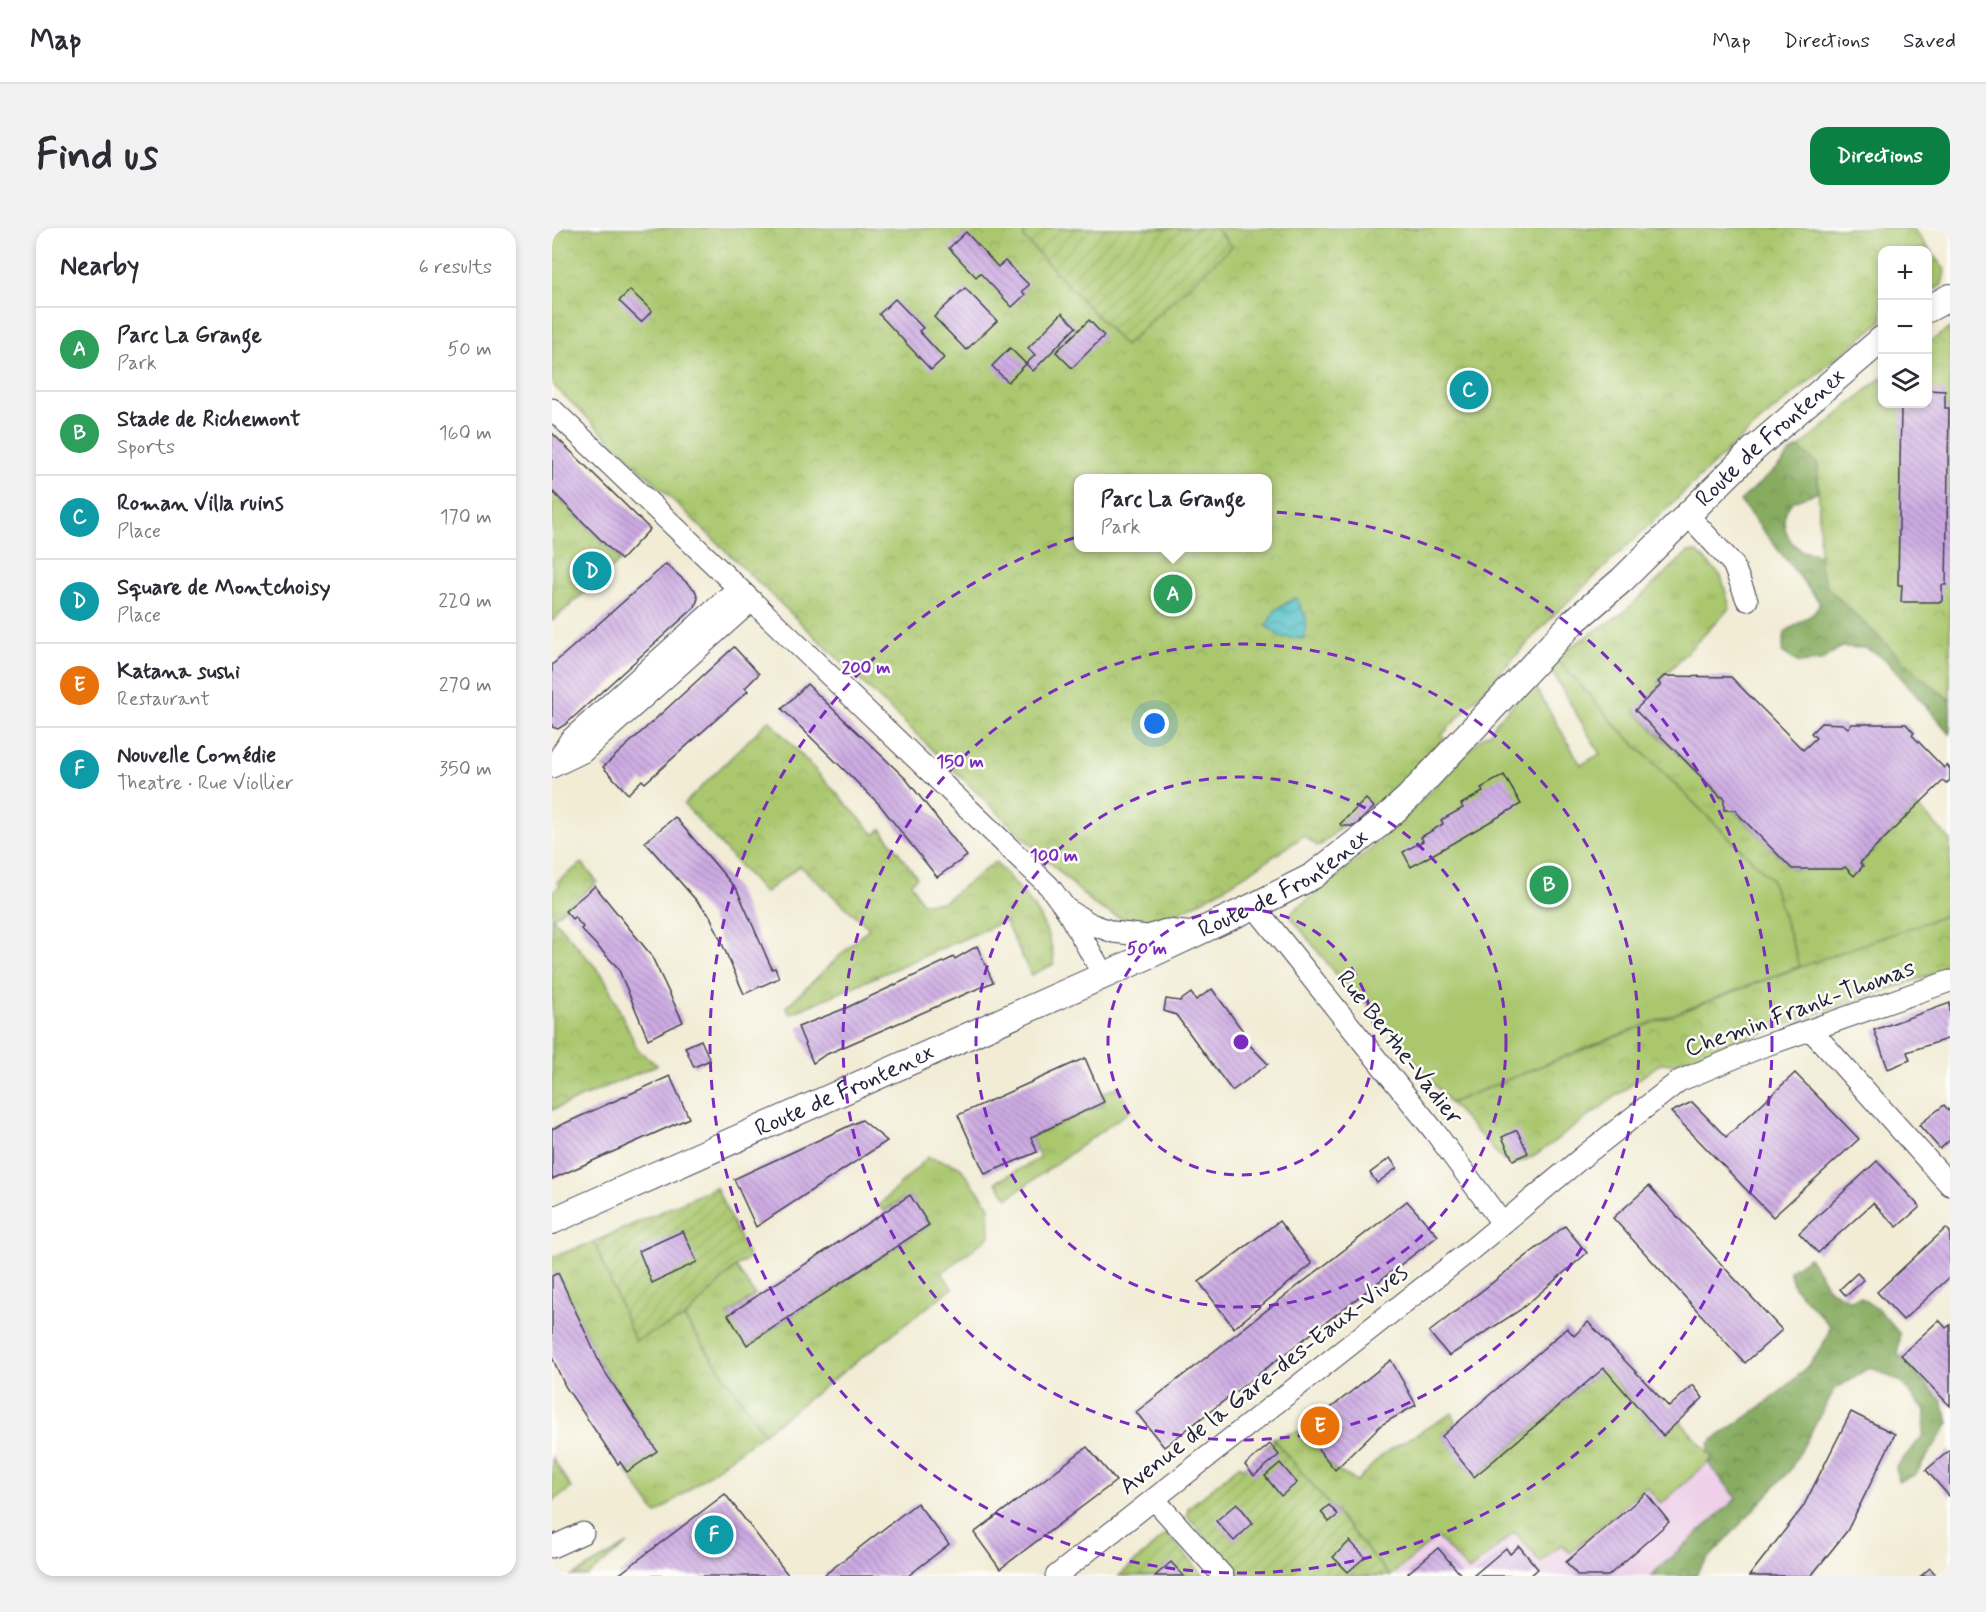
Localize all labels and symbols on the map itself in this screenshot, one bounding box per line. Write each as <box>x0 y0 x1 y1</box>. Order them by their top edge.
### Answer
street label: Route de Frontenex <box>1689 362 1852 514</box>
pin: C <box>1450 368 1488 412</box>
pin: D <box>572 548 612 594</box>
pin: A <box>1154 572 1192 616</box>
text: 200 m <box>841 656 891 680</box>
your location <box>1140 709 1169 738</box>
text: 150 m <box>936 750 984 774</box>
street label: Route de Frontenex <box>1193 823 1375 945</box>
text: 100 m <box>1030 844 1078 868</box>
pin: B <box>1530 862 1568 908</box>
text: 50 m <box>1127 937 1167 961</box>
street label: Chemin Frank-Thomas <box>1681 953 1920 1065</box>
street label: Rue Berthe-Vadier <box>1329 964 1470 1132</box>
centre of rings <box>1231 1032 1251 1052</box>
street label: Route de Frontenex <box>750 1038 939 1144</box>
street label: Avenue de la Gare-des-Eaux-Vives <box>1115 1259 1413 1501</box>
pin: E <box>1300 1404 1340 1448</box>
pin: F <box>694 1512 734 1558</box>

